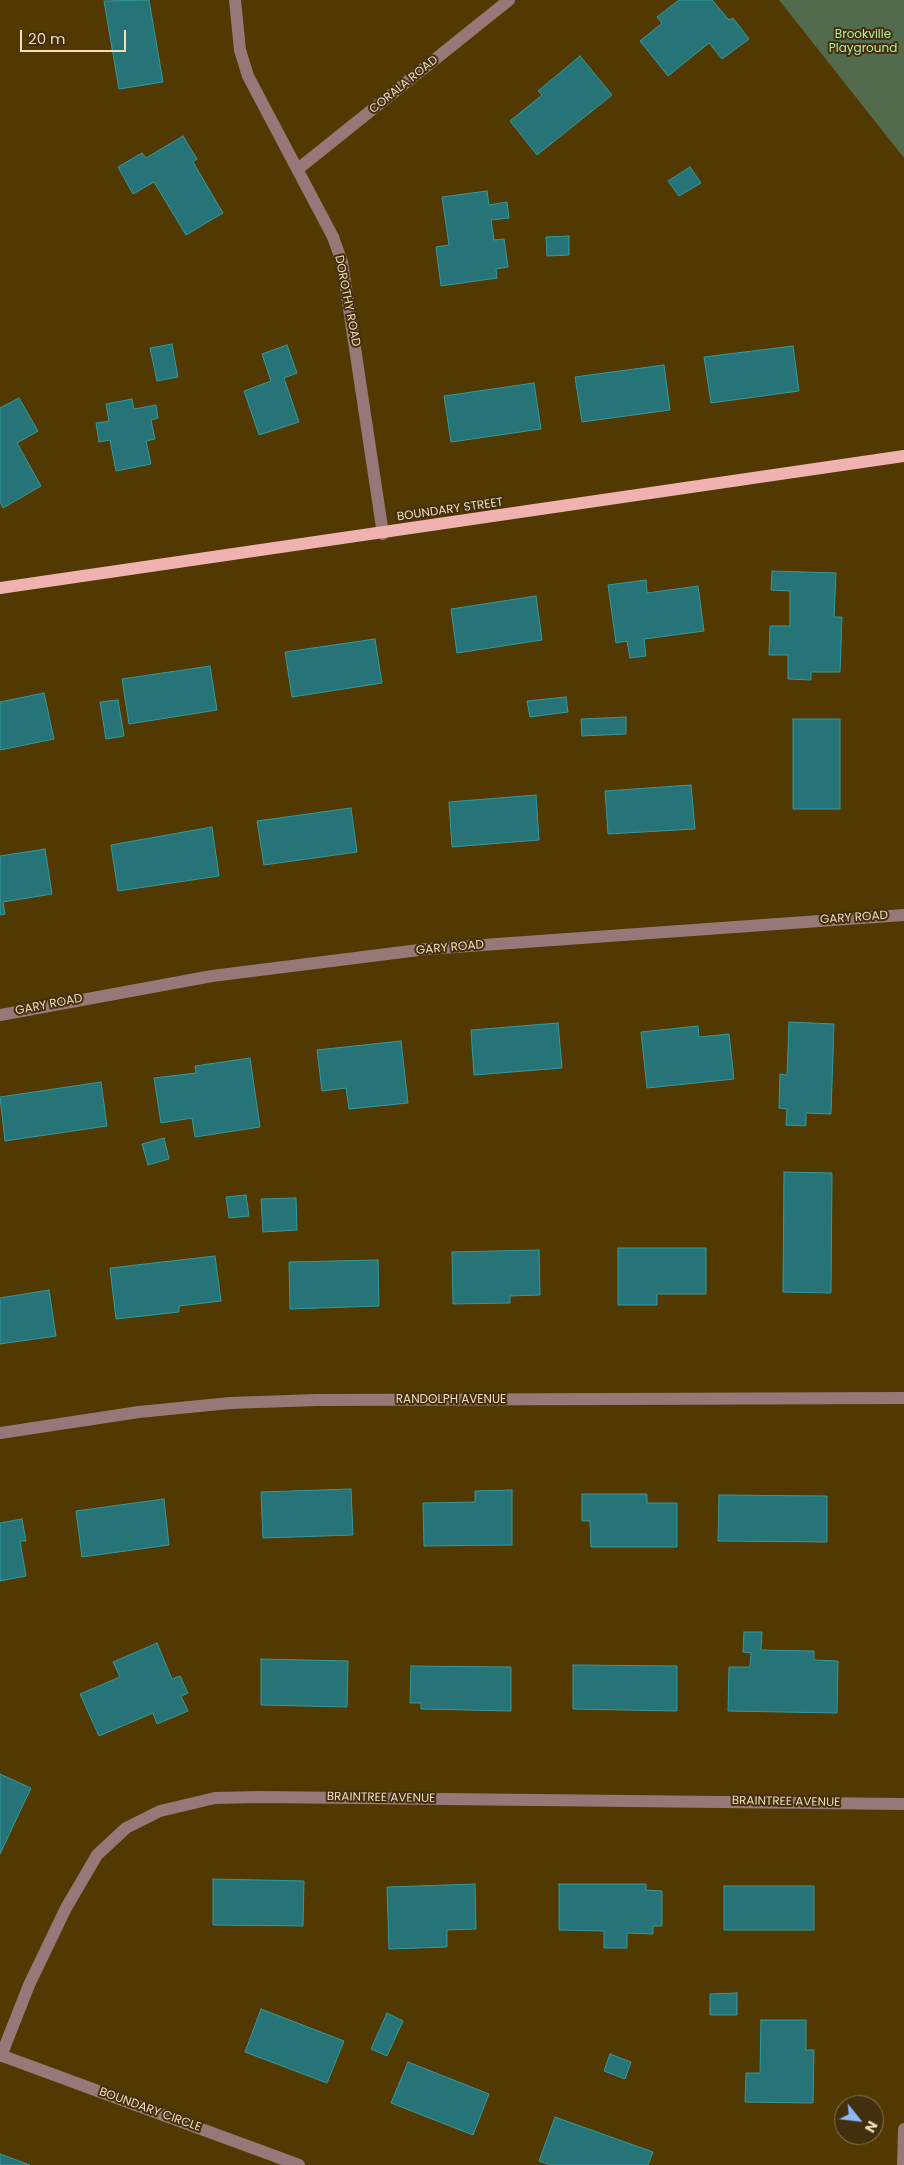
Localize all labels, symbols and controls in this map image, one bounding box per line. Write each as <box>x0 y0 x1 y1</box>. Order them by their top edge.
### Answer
scale bar <box>22 20 129 52</box>
text: 20 m <box>28 28 66 49</box>
park label: Brookville Playground <box>829 28 897 56</box>
street label: CORALA ROAD <box>367 53 441 117</box>
street label: DOROTHY ROAD <box>331 254 363 348</box>
street label: BOUNDARY STREET <box>396 495 504 525</box>
street label: GARY ROAD <box>819 908 889 928</box>
street label: GARY ROAD <box>415 938 485 958</box>
street label: GARY ROAD <box>14 991 84 1019</box>
street label: RANDOLPH AVENUE <box>396 1393 506 1407</box>
street label: BRAINTREE AVENUE <box>327 1790 435 1806</box>
street label: BRAINTREE AVENUE <box>732 1794 840 1810</box>
street label: BOUNDARY CIRCLE <box>97 2085 203 2135</box>
north arrow <box>834 2095 884 2145</box>
text: N <box>860 2117 883 2136</box>

